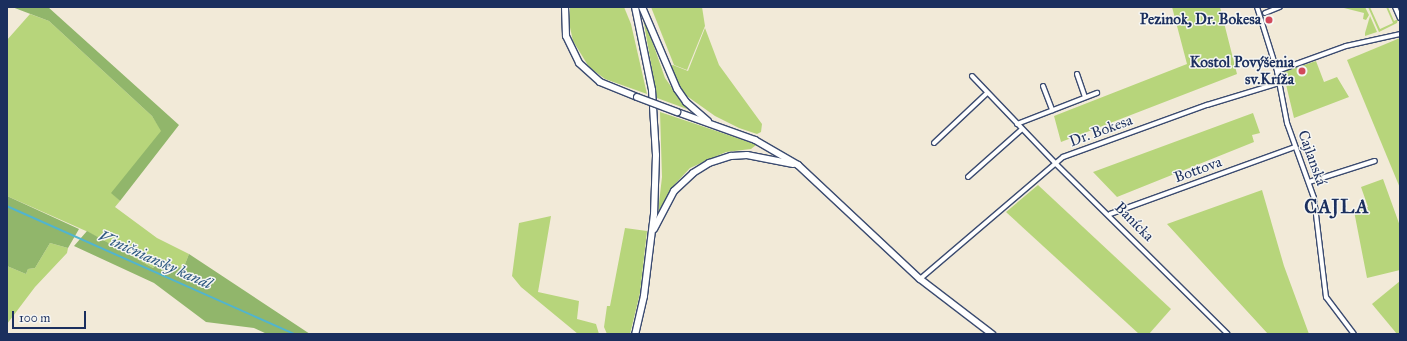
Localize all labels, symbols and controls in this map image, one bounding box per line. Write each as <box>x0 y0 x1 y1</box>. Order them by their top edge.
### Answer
place label: Pezinok, Dr. Bokesa <box>1140 11 1261 29</box>
marker: Pezinok, Dr. Bokesa <box>1264 15 1274 25</box>
place label: Kostol Povýšenia sv.Kríža <box>1190 53 1294 88</box>
marker: Kostol Povýšenia sv.Kríža <box>1297 66 1307 76</box>
street label: Dr. Bokesa <box>1067 111 1135 151</box>
street label: Cajlanská <box>1294 128 1330 188</box>
street label: Bottova <box>1172 153 1224 187</box>
district label: CAJLA <box>1304 196 1370 218</box>
street label: Banícka <box>1111 199 1157 245</box>
water label: Viničniansky kanál <box>95 226 215 294</box>
scale bar <box>14 303 88 329</box>
text: 100 m <box>19 311 50 325</box>

